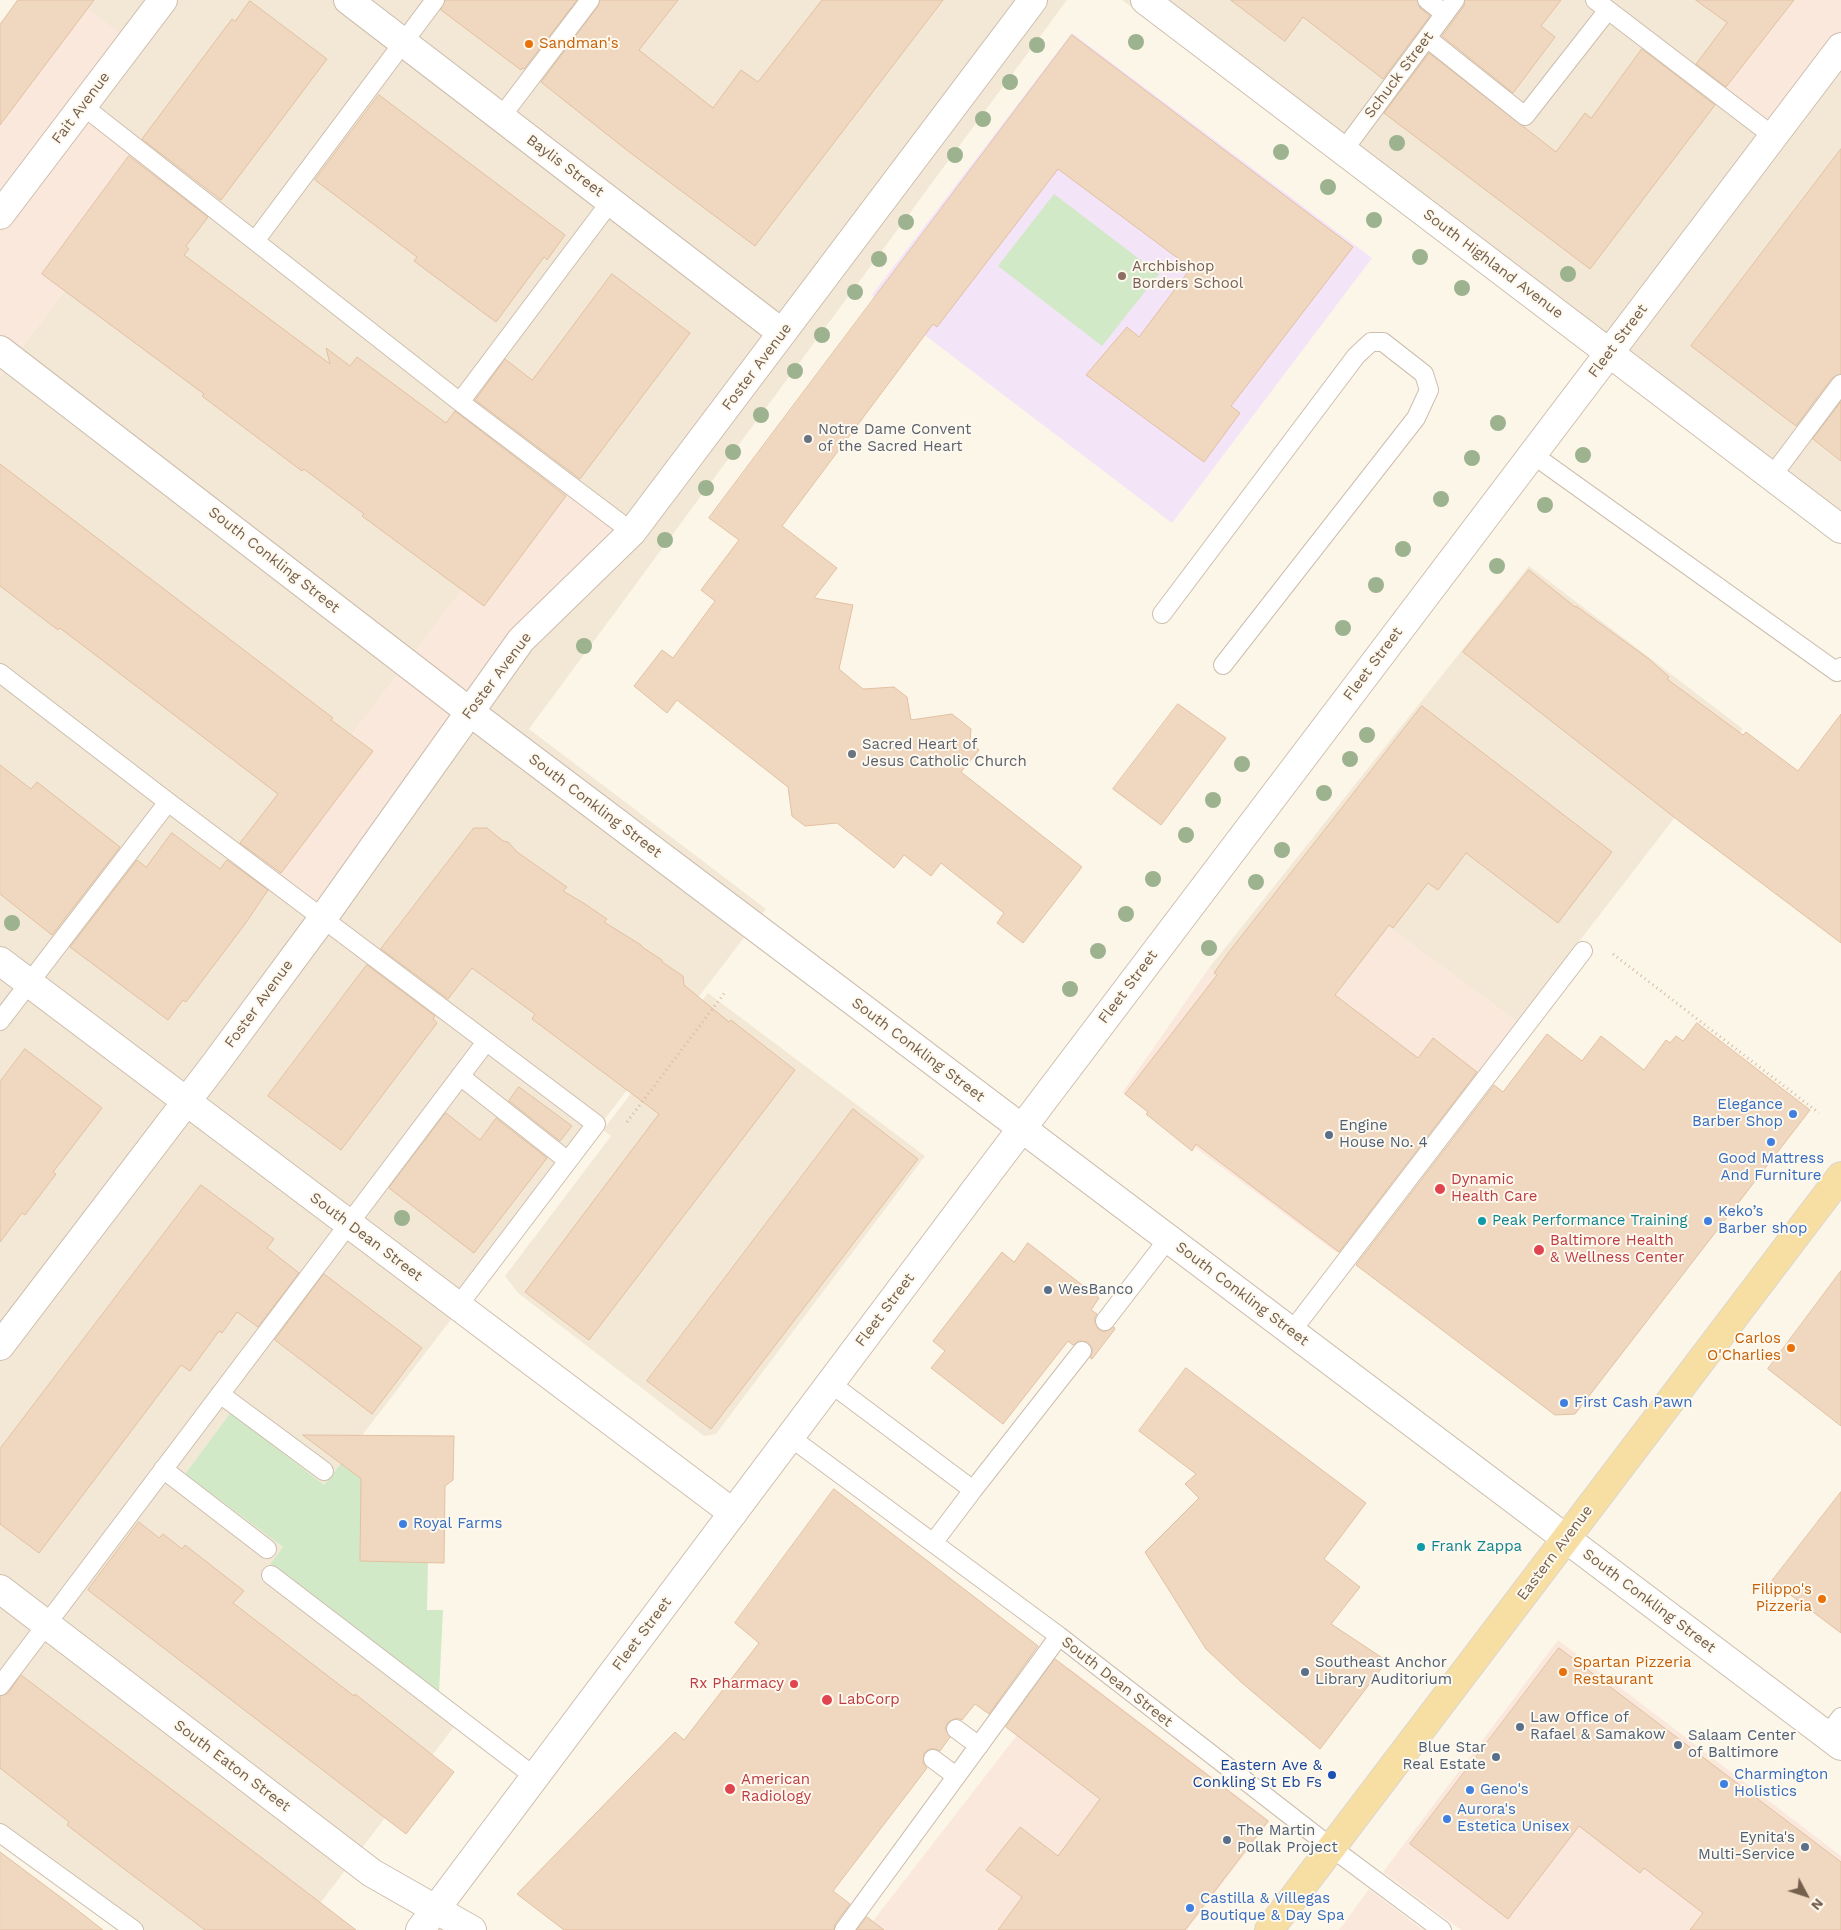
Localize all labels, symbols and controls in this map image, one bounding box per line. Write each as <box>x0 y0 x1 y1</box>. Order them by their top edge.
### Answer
street label: Schuck Street <box>1361 28 1437 122</box>
place label: Sandman's <box>539 35 619 53</box>
marker: Sandman's <box>523 38 535 50</box>
street label: Fait Avenue <box>48 69 114 147</box>
street label: Baylis Street <box>523 131 607 201</box>
street label: South Highland Avenue <box>1419 205 1567 323</box>
place label: Archbishop Borders School <box>1132 258 1243 293</box>
marker: Archbishop Borders School <box>1116 270 1128 282</box>
street label: Fleet Street <box>1585 301 1651 381</box>
street label: Foster Avenue <box>718 320 796 414</box>
place label: Notre Dame Convent of the Sacred Heart <box>818 421 971 456</box>
marker: Notre Dame Convent of the Sacred Heart <box>802 433 814 445</box>
street label: South Conkling Street <box>205 503 343 617</box>
street label: Fleet Street <box>1340 624 1406 704</box>
street label: Foster Avenue <box>458 629 536 723</box>
place label: Sacred Heart of Jesus Catholic Church <box>862 736 1027 771</box>
marker: Sacred Heart of Jesus Catholic Church <box>846 748 858 760</box>
street label: South Conkling Street <box>525 750 665 862</box>
street label: Fleet Street <box>1095 947 1161 1027</box>
street label: Foster Avenue <box>221 956 297 1052</box>
street label: South Conkling Street <box>848 994 988 1106</box>
place label: Elegance Barber Shop <box>1692 1096 1783 1131</box>
marker: Elegance Barber Shop <box>1787 1108 1799 1120</box>
place label: Engine House No. 4 <box>1339 1117 1428 1152</box>
marker: Engine House No. 4 <box>1323 1129 1335 1141</box>
marker: Good Mattress And Furniture <box>1765 1136 1777 1148</box>
place label: Good Mattress And Furniture <box>1718 1150 1824 1185</box>
place label: Dynamic Health Care <box>1451 1171 1537 1206</box>
marker: Dynamic Health Care <box>1433 1182 1447 1196</box>
street label: South Dean Street <box>306 1189 426 1285</box>
place label: Keko’s Barber shop <box>1718 1203 1807 1238</box>
place label: Peak Performance Training <box>1492 1212 1688 1230</box>
marker: Peak Performance Training <box>1476 1215 1488 1227</box>
marker: Keko’s Barber shop <box>1702 1215 1714 1227</box>
place label: Baltimore Health & Wellness Center <box>1550 1232 1684 1267</box>
street label: South Conkling Street <box>1172 1238 1312 1350</box>
marker: Baltimore Health & Wellness Center <box>1532 1243 1546 1257</box>
street label: Fleet Street <box>852 1270 918 1350</box>
place label: WesBanco <box>1058 1281 1133 1299</box>
marker: WesBanco <box>1042 1284 1054 1296</box>
place label: Carlos O'Charlies <box>1707 1330 1781 1365</box>
marker: Carlos O'Charlies <box>1785 1342 1797 1354</box>
place label: First Cash Pawn <box>1574 1394 1693 1412</box>
marker: First Cash Pawn <box>1558 1397 1570 1409</box>
street label: Eastern Avenue <box>1513 1502 1597 1604</box>
place label: Royal Farms <box>413 1515 502 1533</box>
marker: Royal Farms <box>397 1518 409 1530</box>
place label: Frank Zappa <box>1431 1538 1522 1556</box>
marker: Frank Zappa <box>1415 1541 1427 1553</box>
street label: South Conkling Street <box>1579 1545 1719 1657</box>
place label: Filippo's Pizzeria <box>1752 1581 1812 1616</box>
marker: Filippo's Pizzeria <box>1816 1593 1828 1605</box>
street label: Fleet Street <box>609 1594 675 1674</box>
street label: South Dean Street <box>1058 1633 1176 1731</box>
place label: Southeast Anchor Library Auditorium <box>1315 1654 1452 1689</box>
place label: Spartan Pizzeria Restaurant <box>1573 1654 1692 1689</box>
marker: Southeast Anchor Library Auditorium <box>1299 1666 1311 1678</box>
marker: Spartan Pizzeria Restaurant <box>1557 1666 1569 1678</box>
place label: Rx Pharmacy <box>689 1675 784 1693</box>
marker: Rx Pharmacy <box>788 1678 800 1690</box>
place label: LabCorp <box>838 1691 900 1709</box>
marker: LabCorp <box>820 1693 834 1707</box>
place label: Law Office of Rafael & Samakow <box>1530 1709 1665 1744</box>
street label: South Eaton Street <box>170 1716 294 1816</box>
marker: Law Office of Rafael & Samakow <box>1514 1721 1526 1733</box>
place label: Salaam Center of Baltimore <box>1688 1727 1796 1762</box>
place label: Blue Star Real Estate <box>1403 1739 1486 1774</box>
marker: Salaam Center of Baltimore <box>1672 1739 1684 1751</box>
marker: Blue Star Real Estate <box>1490 1751 1502 1763</box>
place label: Eastern Ave & Conkling St Eb Fs <box>1193 1757 1322 1792</box>
place label: Charmington Holistics <box>1734 1766 1828 1801</box>
marker: Eastern Ave & Conkling St Eb Fs <box>1326 1769 1338 1781</box>
place label: American Radiology <box>741 1771 811 1806</box>
marker: Charmington Holistics <box>1718 1778 1730 1790</box>
place label: Geno's <box>1480 1781 1529 1799</box>
marker: American Radiology <box>723 1782 737 1796</box>
marker: Geno's <box>1464 1784 1476 1796</box>
place label: Aurora's Estetica Unisex <box>1457 1801 1570 1836</box>
marker: Aurora's Estetica Unisex <box>1441 1813 1453 1825</box>
place label: The Martin Pollak Project <box>1237 1822 1338 1857</box>
place label: Eynita's Multi-Service <box>1698 1829 1795 1864</box>
marker: The Martin Pollak Project <box>1221 1834 1233 1846</box>
marker: Eynita's Multi-Service <box>1799 1841 1811 1853</box>
north arrow <box>1781 1870 1831 1920</box>
place label: Castilla & Villegas Boutique & Day Spa <box>1200 1890 1344 1925</box>
text: N <box>1808 1896 1827 1914</box>
marker: Castilla & Villegas Boutique & Day Spa <box>1184 1902 1196 1914</box>

